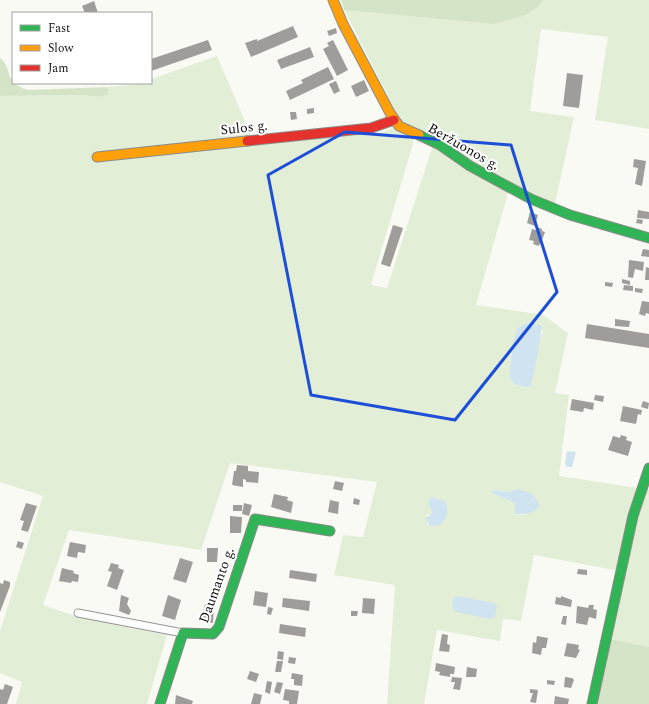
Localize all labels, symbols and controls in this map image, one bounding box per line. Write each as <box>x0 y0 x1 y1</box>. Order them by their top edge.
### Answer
legend <box>12 12 152 84</box>
text: Fast <box>48 19 70 38</box>
text: Slow <box>48 39 74 58</box>
text: Jam <box>48 59 69 78</box>
street label: Sulos g. <box>220 115 269 140</box>
street label: Beržuonos g. <box>424 117 504 175</box>
street label: Daumanto g. <box>193 544 240 626</box>

